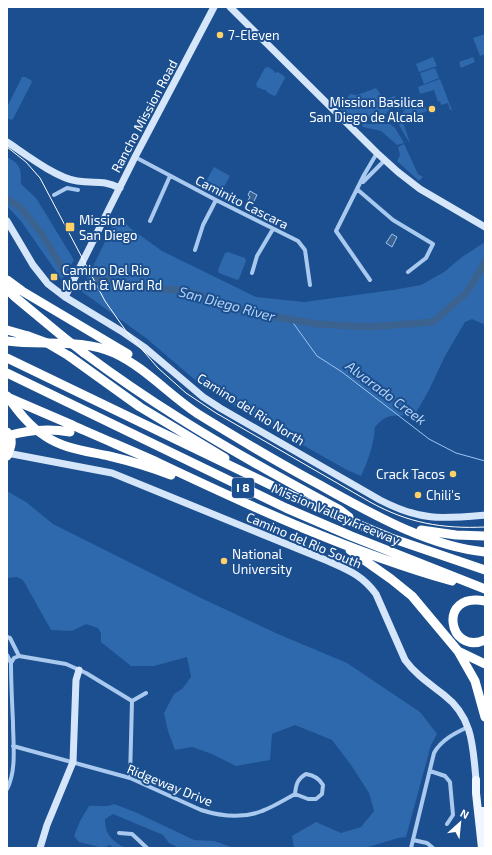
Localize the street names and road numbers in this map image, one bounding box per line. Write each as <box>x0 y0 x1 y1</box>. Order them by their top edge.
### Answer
street label: Rancho Mission Road <box>107 57 181 175</box>
street label: Caminito Cascara <box>193 172 291 232</box>
street label: Camino del Rio North <box>194 369 308 449</box>
road number: I 8 <box>232 478 254 498</box>
street label: Mission Valley Freeway <box>269 480 403 548</box>
street label: Camino del Rio South <box>244 508 364 572</box>
street label: Ridgeway Drive <box>125 761 215 809</box>

